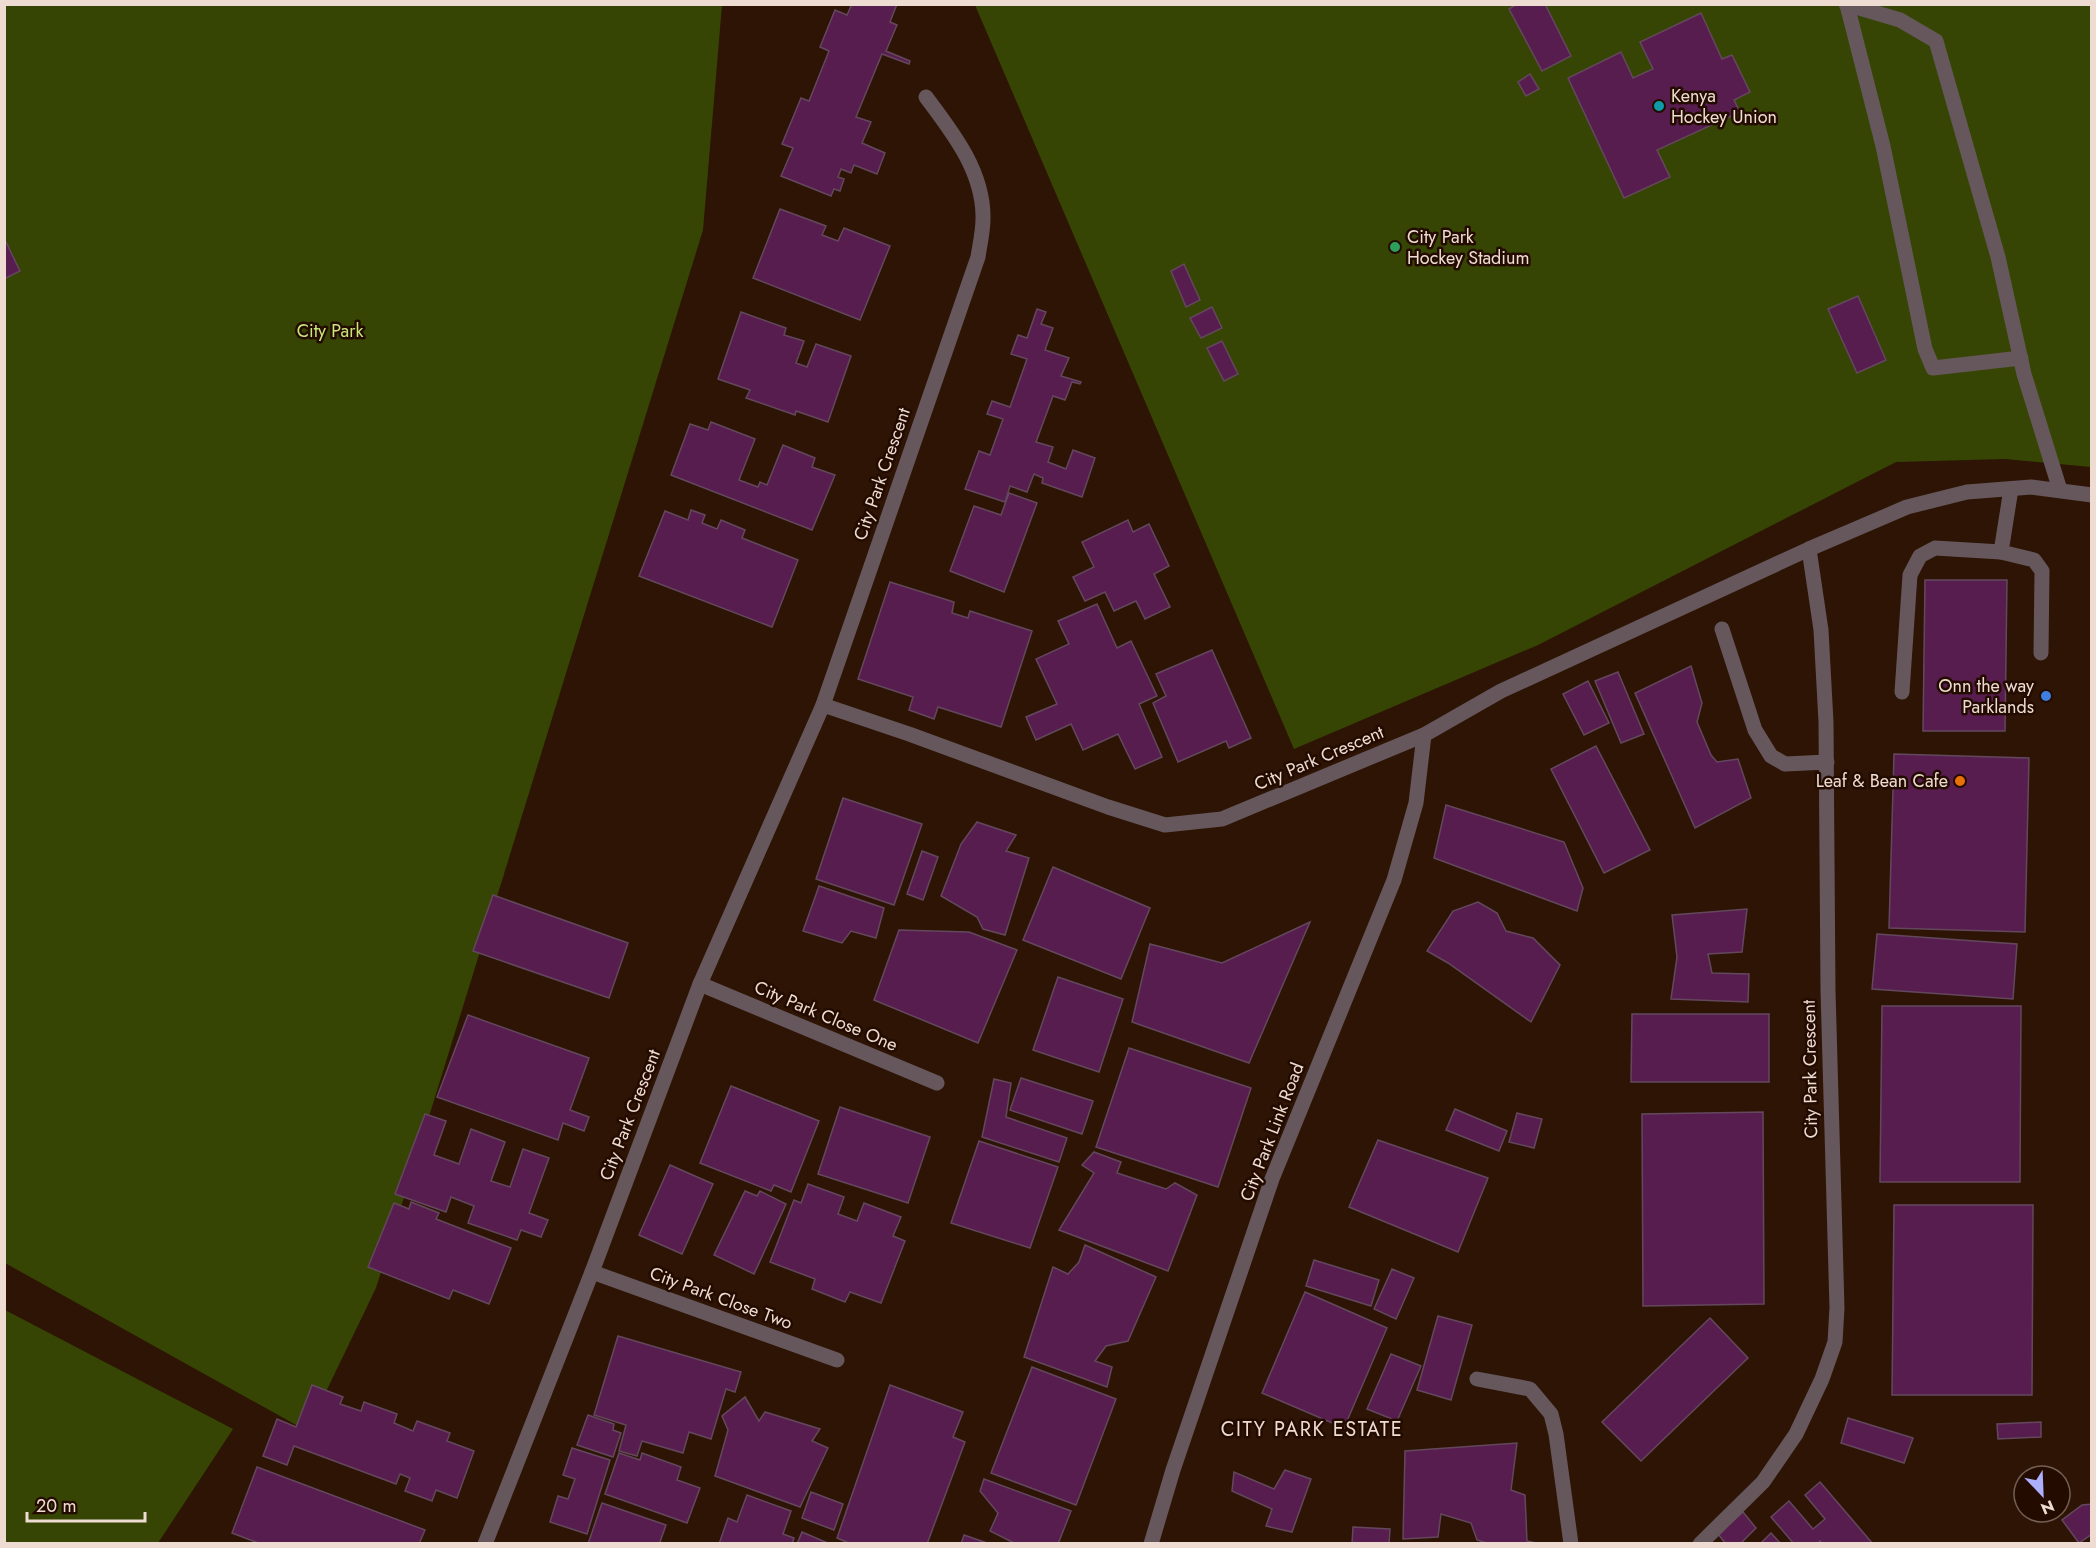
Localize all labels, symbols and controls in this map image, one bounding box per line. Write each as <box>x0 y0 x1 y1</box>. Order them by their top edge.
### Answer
place label: Kenya Hockey Union <box>1671 83 1777 130</box>
marker: Kenya Hockey Union <box>1652 99 1666 113</box>
place label: City Park Hockey Stadium <box>1407 224 1530 271</box>
marker: City Park Hockey Stadium <box>1388 240 1402 254</box>
park label: City Park <box>297 318 363 344</box>
street label: City Park Crescent <box>847 404 917 544</box>
place label: Onn the way Parklands <box>1938 673 2034 720</box>
marker: Onn the way Parklands <box>2039 689 2053 703</box>
street label: City Park Crescent <box>1250 719 1388 797</box>
place label: Leaf & Bean Cafe <box>1816 768 1948 794</box>
marker: Leaf & Bean Cafe <box>1953 774 1967 788</box>
street label: City Park Close One <box>750 974 902 1058</box>
street label: City Park Crescent <box>1796 999 1824 1138</box>
street label: City Park Crescent <box>593 1045 667 1184</box>
street label: City Park Link Road <box>1234 1059 1310 1205</box>
street label: City Park Close Two <box>646 1260 796 1336</box>
district label: CITY PARK ESTATE <box>1221 1415 1403 1444</box>
north arrow <box>2012 1464 2072 1524</box>
scale bar <box>27 1485 146 1523</box>
text: 20 m <box>36 1493 76 1519</box>
text: N <box>2037 1494 2058 1520</box>

